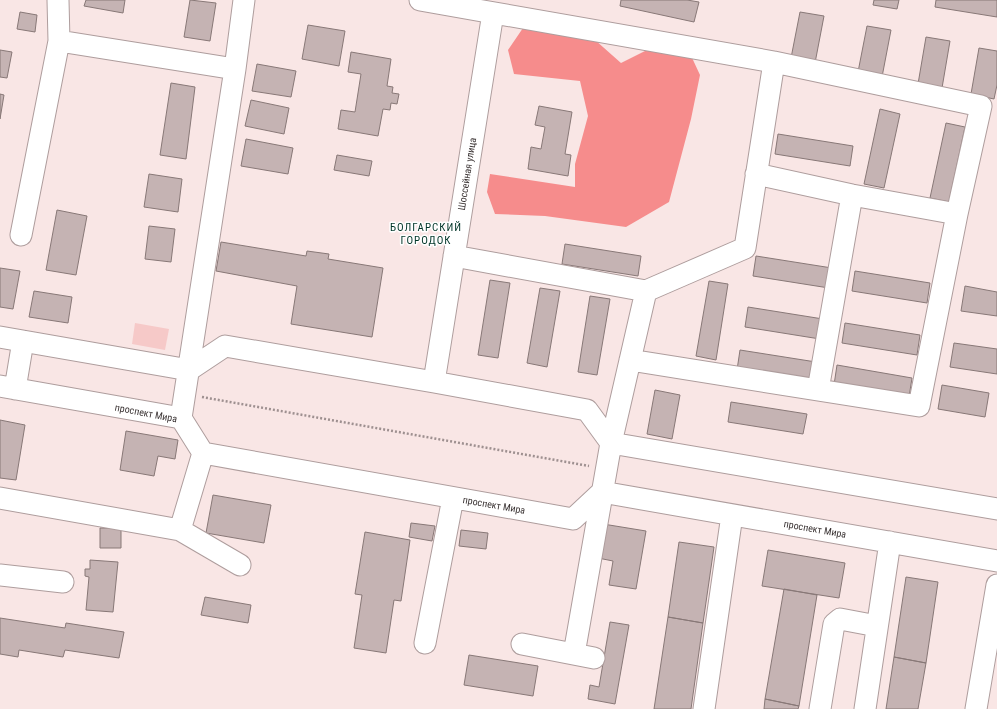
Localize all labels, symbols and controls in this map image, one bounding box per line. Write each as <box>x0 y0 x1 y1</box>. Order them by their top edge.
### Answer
street label: Шоссейная улица <box>456 137 478 211</box>
district label: БОЛГАРСКИЙ ГОРОДОК <box>390 221 462 247</box>
street label: проспект Мира <box>114 402 178 424</box>
street label: проспект Мира <box>462 494 526 516</box>
street label: проспект Мира <box>783 518 847 540</box>

